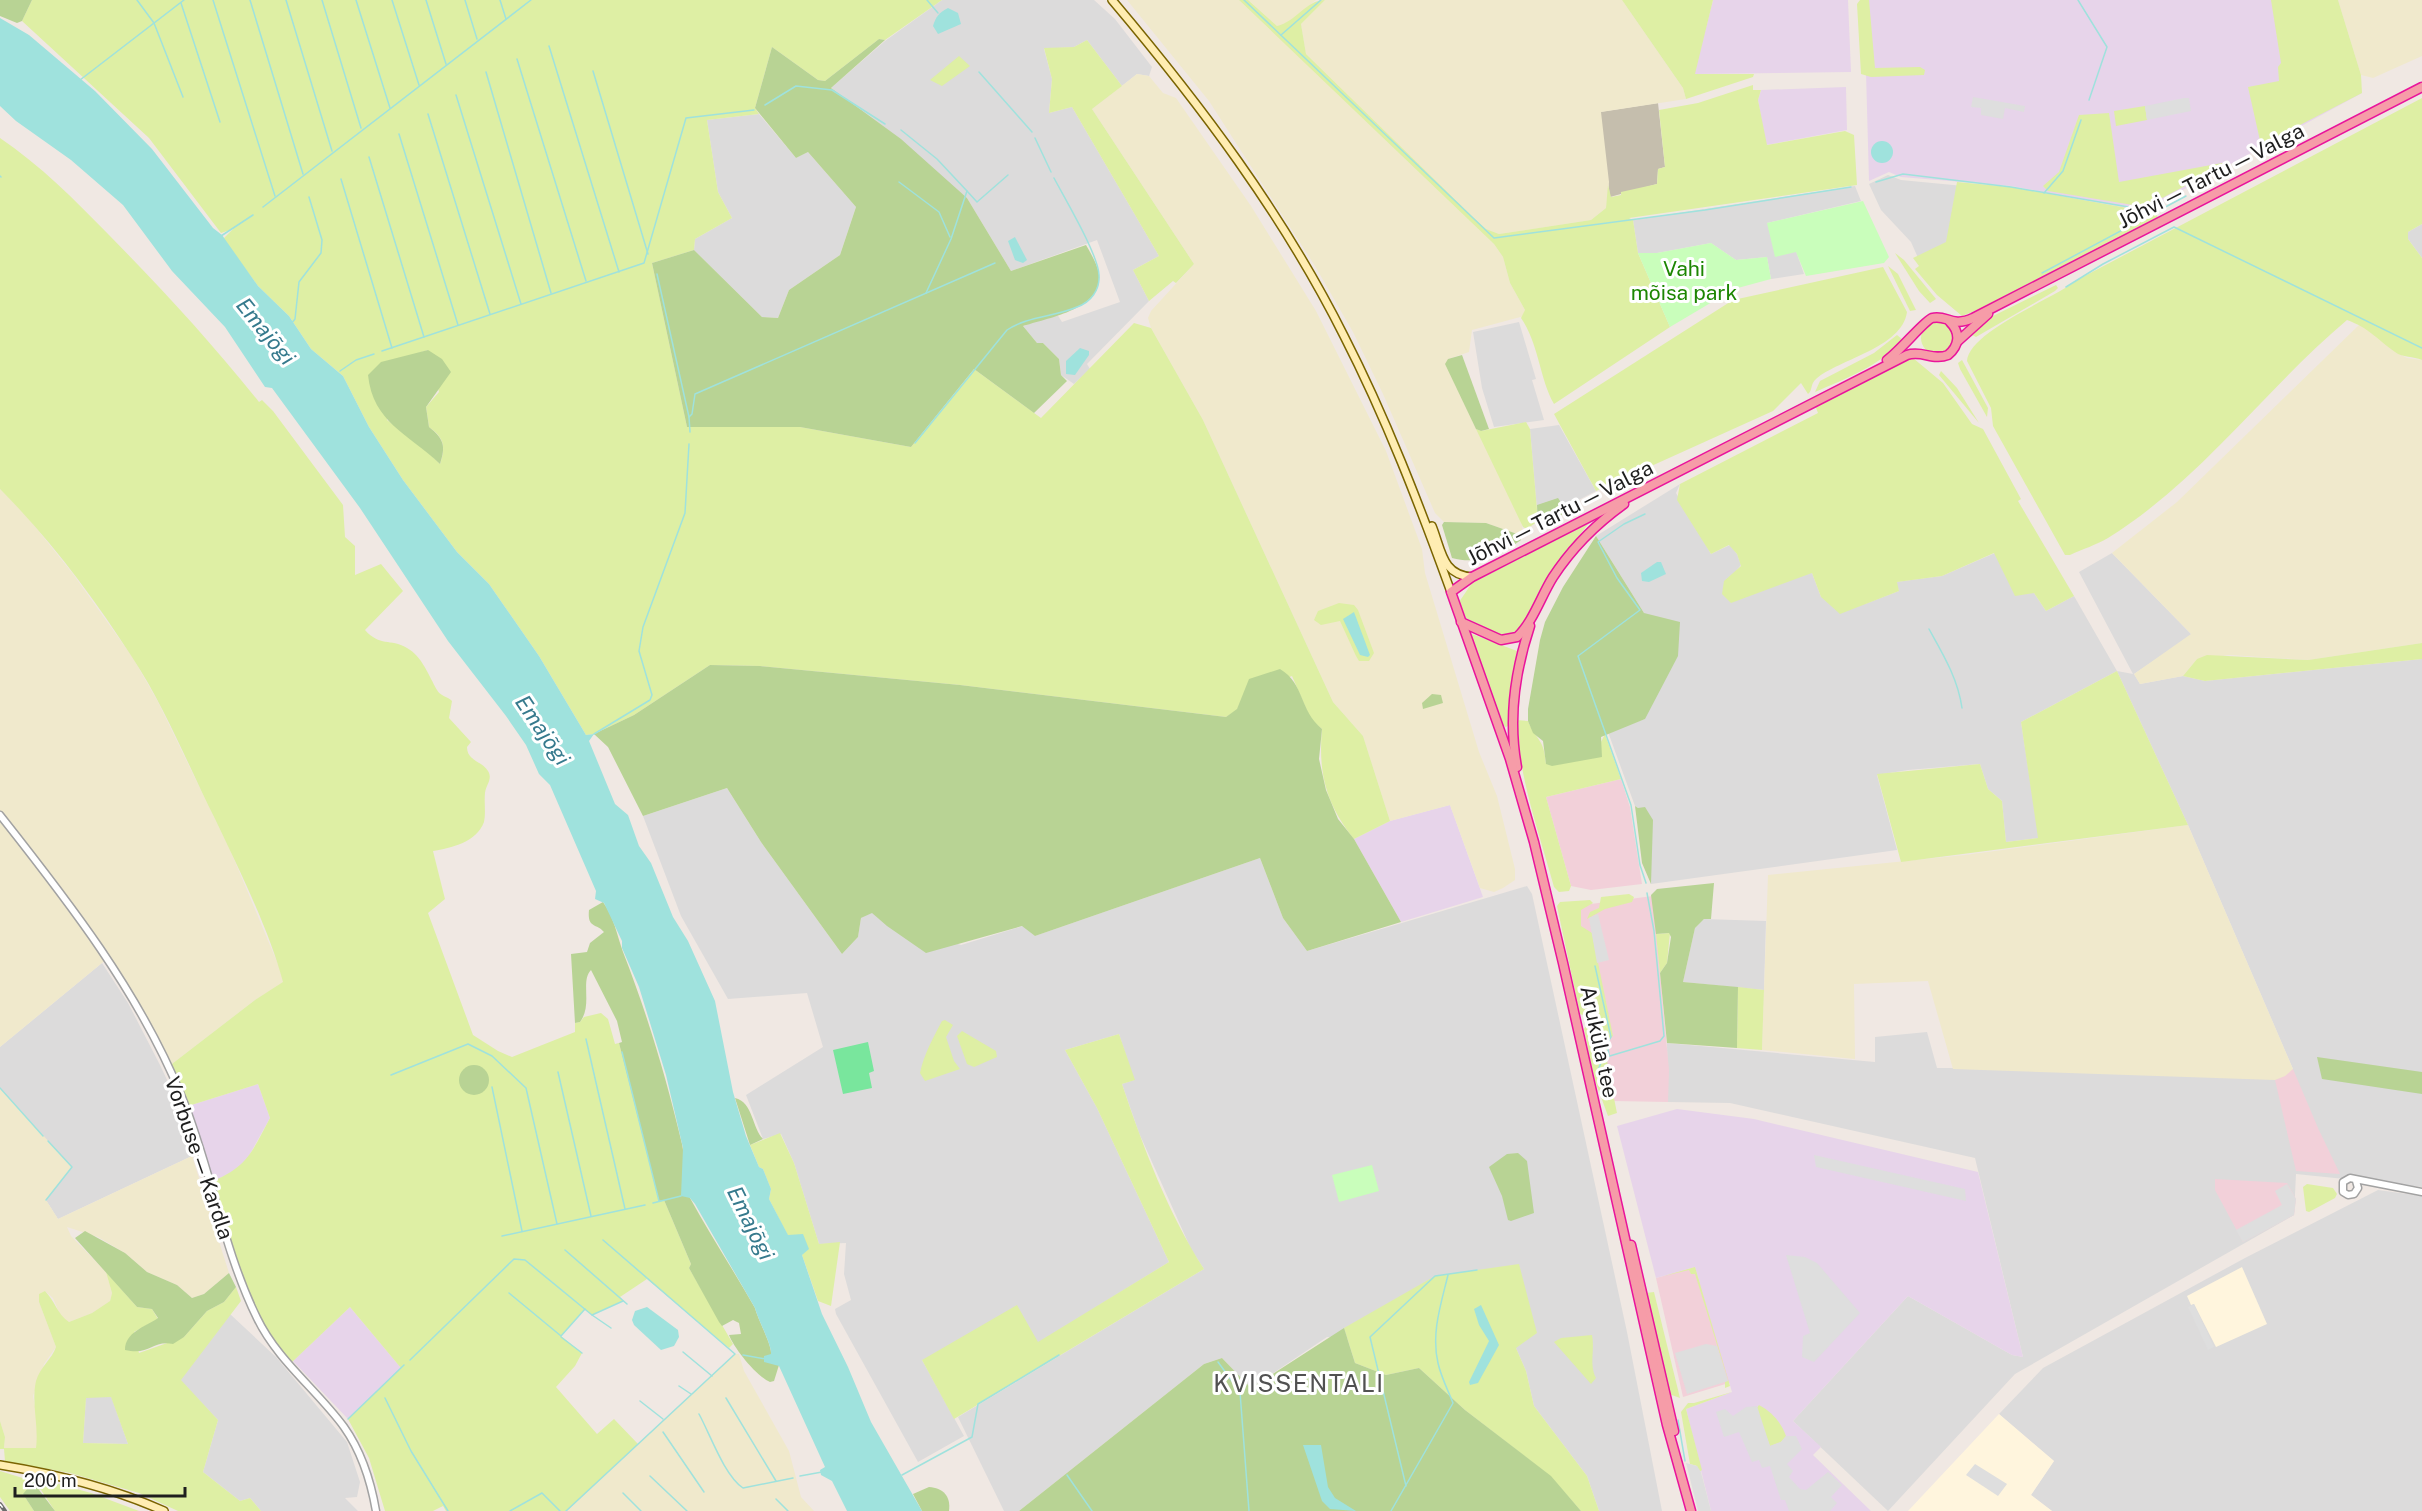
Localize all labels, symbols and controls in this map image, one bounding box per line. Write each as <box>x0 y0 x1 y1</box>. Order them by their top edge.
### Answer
street label: Jõhvi — Tartu — Valga <box>2113 118 2308 233</box>
park label: Vahi mõisa park <box>1631 256 1738 305</box>
water label: Emajõgi <box>231 292 301 370</box>
street label: Jõhvi — Tartu — Valga <box>1462 455 1657 570</box>
water label: Emajõgi <box>510 690 576 770</box>
street label: Aruküla tee <box>1575 984 1624 1100</box>
street label: Vorbuse — Kardla <box>160 1073 239 1243</box>
water label: Emajõgi <box>722 1182 780 1265</box>
district label: KVISSENTALI <box>1213 1369 1385 1397</box>
scale bar <box>15 1460 184 1498</box>
text: 200 m <box>24 1470 77 1491</box>

